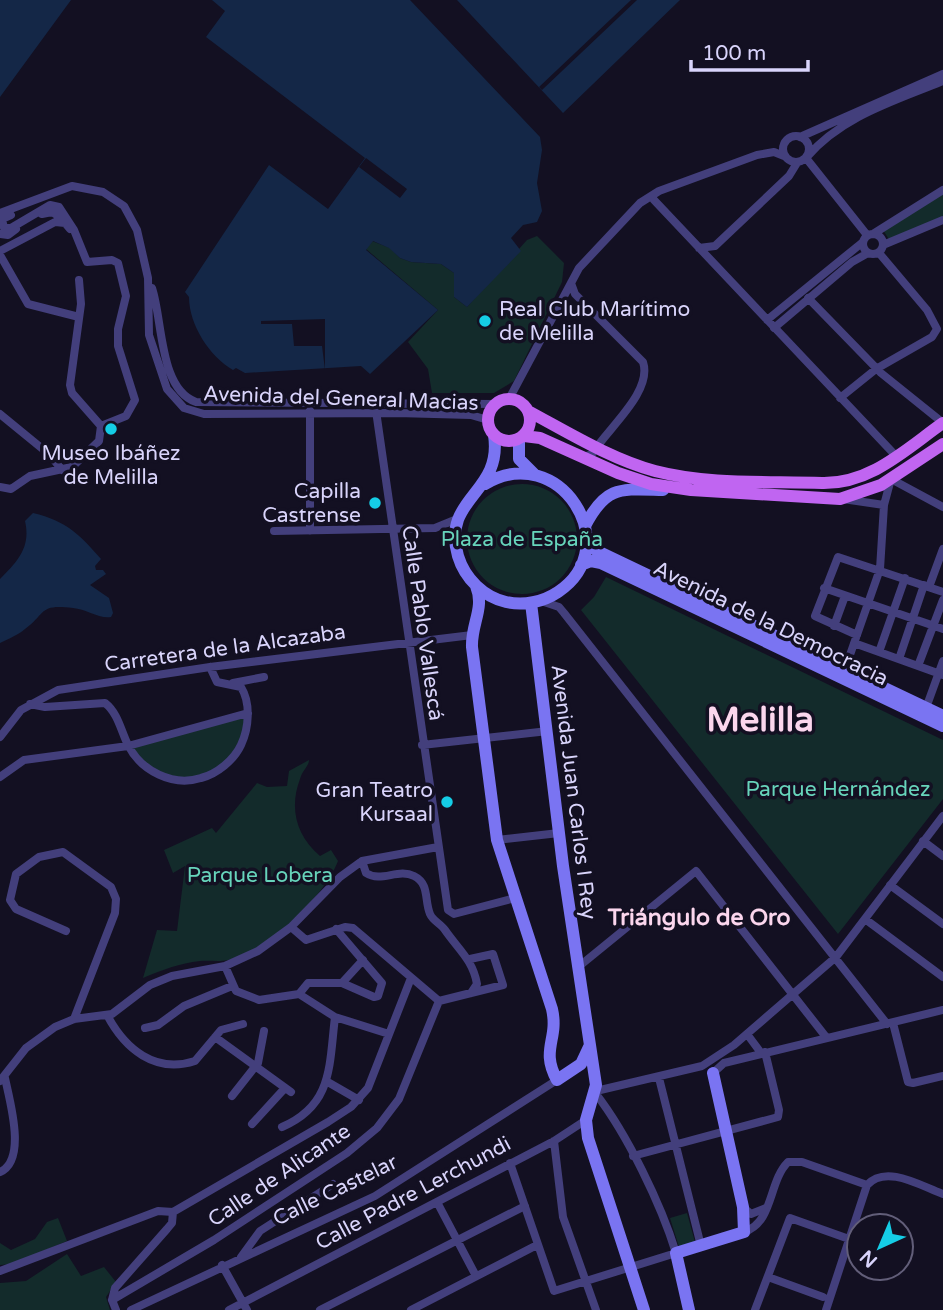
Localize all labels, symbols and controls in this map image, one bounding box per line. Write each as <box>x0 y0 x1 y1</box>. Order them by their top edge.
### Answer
scale bar <box>691 28 808 72</box>
text: 100 m <box>702 41 766 66</box>
place label: Real Club Marítimo de Melilla <box>499 297 690 346</box>
marker: Real Club Marítimo de Melilla <box>477 313 493 329</box>
street label: Avenida del General Macias <box>203 381 479 416</box>
marker: Museo Ibáñez de Melilla <box>103 421 119 437</box>
place label: Museo Ibáñez de Melilla <box>42 441 180 490</box>
place label: Capilla Castrense <box>262 479 361 528</box>
marker: Capilla Castrense <box>367 495 383 511</box>
street label: Calle Pablo Vallescá <box>396 524 449 722</box>
park label: Plaza de España <box>441 527 603 552</box>
street label: Avenida de la Democracia <box>649 556 892 691</box>
street label: Carretera de la Alcazaba <box>103 619 347 678</box>
street label: Avenida Juan Carlos I Rey <box>545 663 602 921</box>
district label: Melilla <box>706 699 814 741</box>
park label: Parque Hernández <box>746 777 930 802</box>
place label: Gran Teatro Kursaal <box>316 778 433 827</box>
marker: Gran Teatro Kursaal <box>439 794 455 810</box>
park label: Parque Lobera <box>187 863 333 888</box>
district label: Triángulo de Oro <box>607 904 790 932</box>
street label: Calle de Alicante <box>203 1119 355 1232</box>
street label: Calle Padre Lerchundi <box>311 1131 515 1256</box>
street label: Calle Castelar <box>269 1150 402 1231</box>
north arrow <box>845 1212 915 1282</box>
text: N <box>856 1245 882 1272</box>

